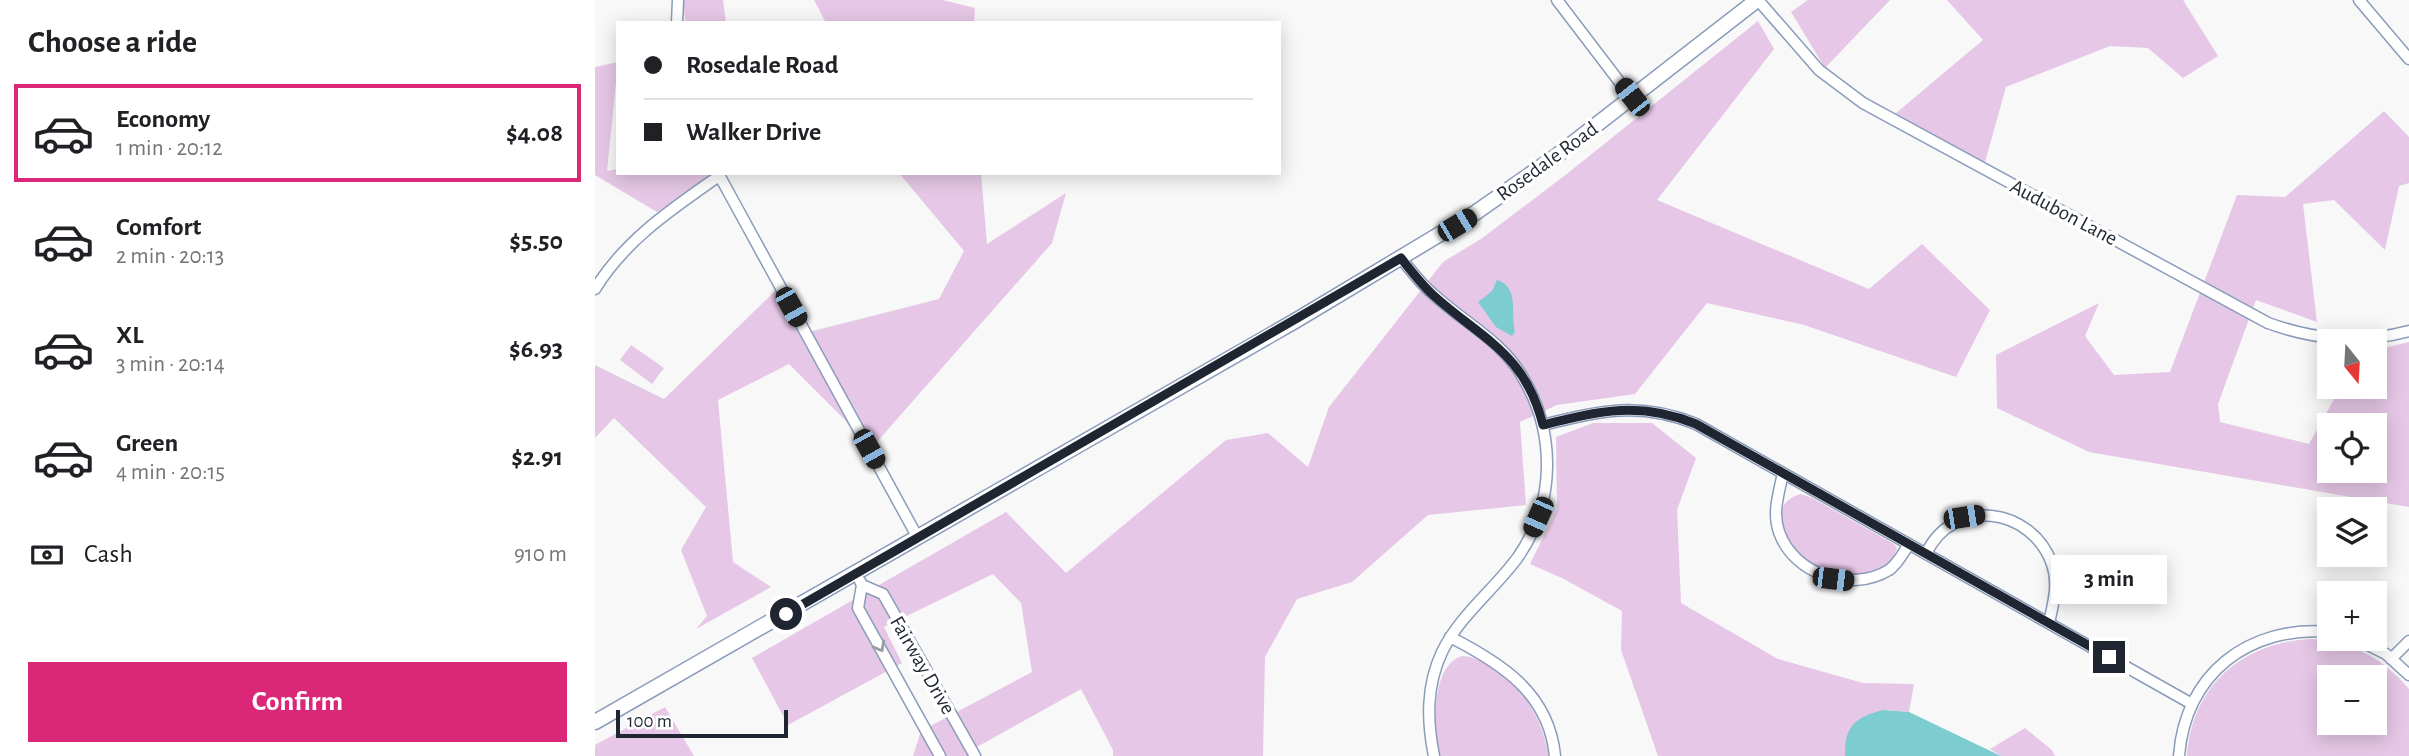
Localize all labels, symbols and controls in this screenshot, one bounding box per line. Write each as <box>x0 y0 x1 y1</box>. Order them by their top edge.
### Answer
text: Choose a ride <box>28 26 197 58</box>
text: Rosedale Road <box>686 52 838 78</box>
car <box>1611 74 1654 120</box>
icon: car <box>32 102 95 165</box>
text: Economy <box>116 106 210 132</box>
street label: Rosedale Road <box>1493 118 1602 205</box>
text: Walker Drive <box>686 119 821 145</box>
text: $4.08 <box>506 120 563 146</box>
text: 1 min · 20:12 <box>116 137 223 160</box>
street label: Audubon Lane <box>2007 175 2121 249</box>
car <box>1434 205 1481 245</box>
icon: car <box>32 210 95 273</box>
text: Comfort <box>116 214 201 240</box>
text: $5.50 <box>509 228 563 254</box>
text: 2 min · 20:13 <box>116 245 224 268</box>
car <box>772 284 811 330</box>
icon: car <box>32 318 95 381</box>
text: XL <box>116 322 143 348</box>
north arrow <box>2317 329 2387 399</box>
map controls <box>2317 329 2387 735</box>
text: $6.93 <box>509 336 563 362</box>
text: 3 min · 20:14 <box>116 353 225 376</box>
button: locate <box>2317 413 2387 483</box>
icon: car <box>32 426 95 489</box>
car <box>850 426 889 472</box>
text: Green <box>116 430 178 456</box>
text: $2.91 <box>511 444 563 470</box>
text: 4 min · 20:15 <box>116 461 225 484</box>
car <box>1520 494 1557 540</box>
button: layers <box>2317 497 2387 567</box>
car <box>1942 503 1987 531</box>
icon: cash <box>28 536 66 574</box>
text: Cash <box>84 541 133 567</box>
text: 910 m <box>514 543 567 566</box>
callout: 3 min <box>2051 556 2167 604</box>
car <box>1811 566 1856 592</box>
text: 3 min <box>2084 568 2134 591</box>
button: + <box>2317 581 2387 651</box>
route start <box>770 598 802 630</box>
street label: Fairway Drive <box>886 613 959 718</box>
one-way arrow <box>872 640 885 653</box>
route end <box>2093 641 2125 673</box>
button: Confirm <box>28 662 567 742</box>
button: − <box>2317 665 2387 735</box>
scale bar <box>616 707 787 739</box>
text: 100 m <box>627 712 672 731</box>

